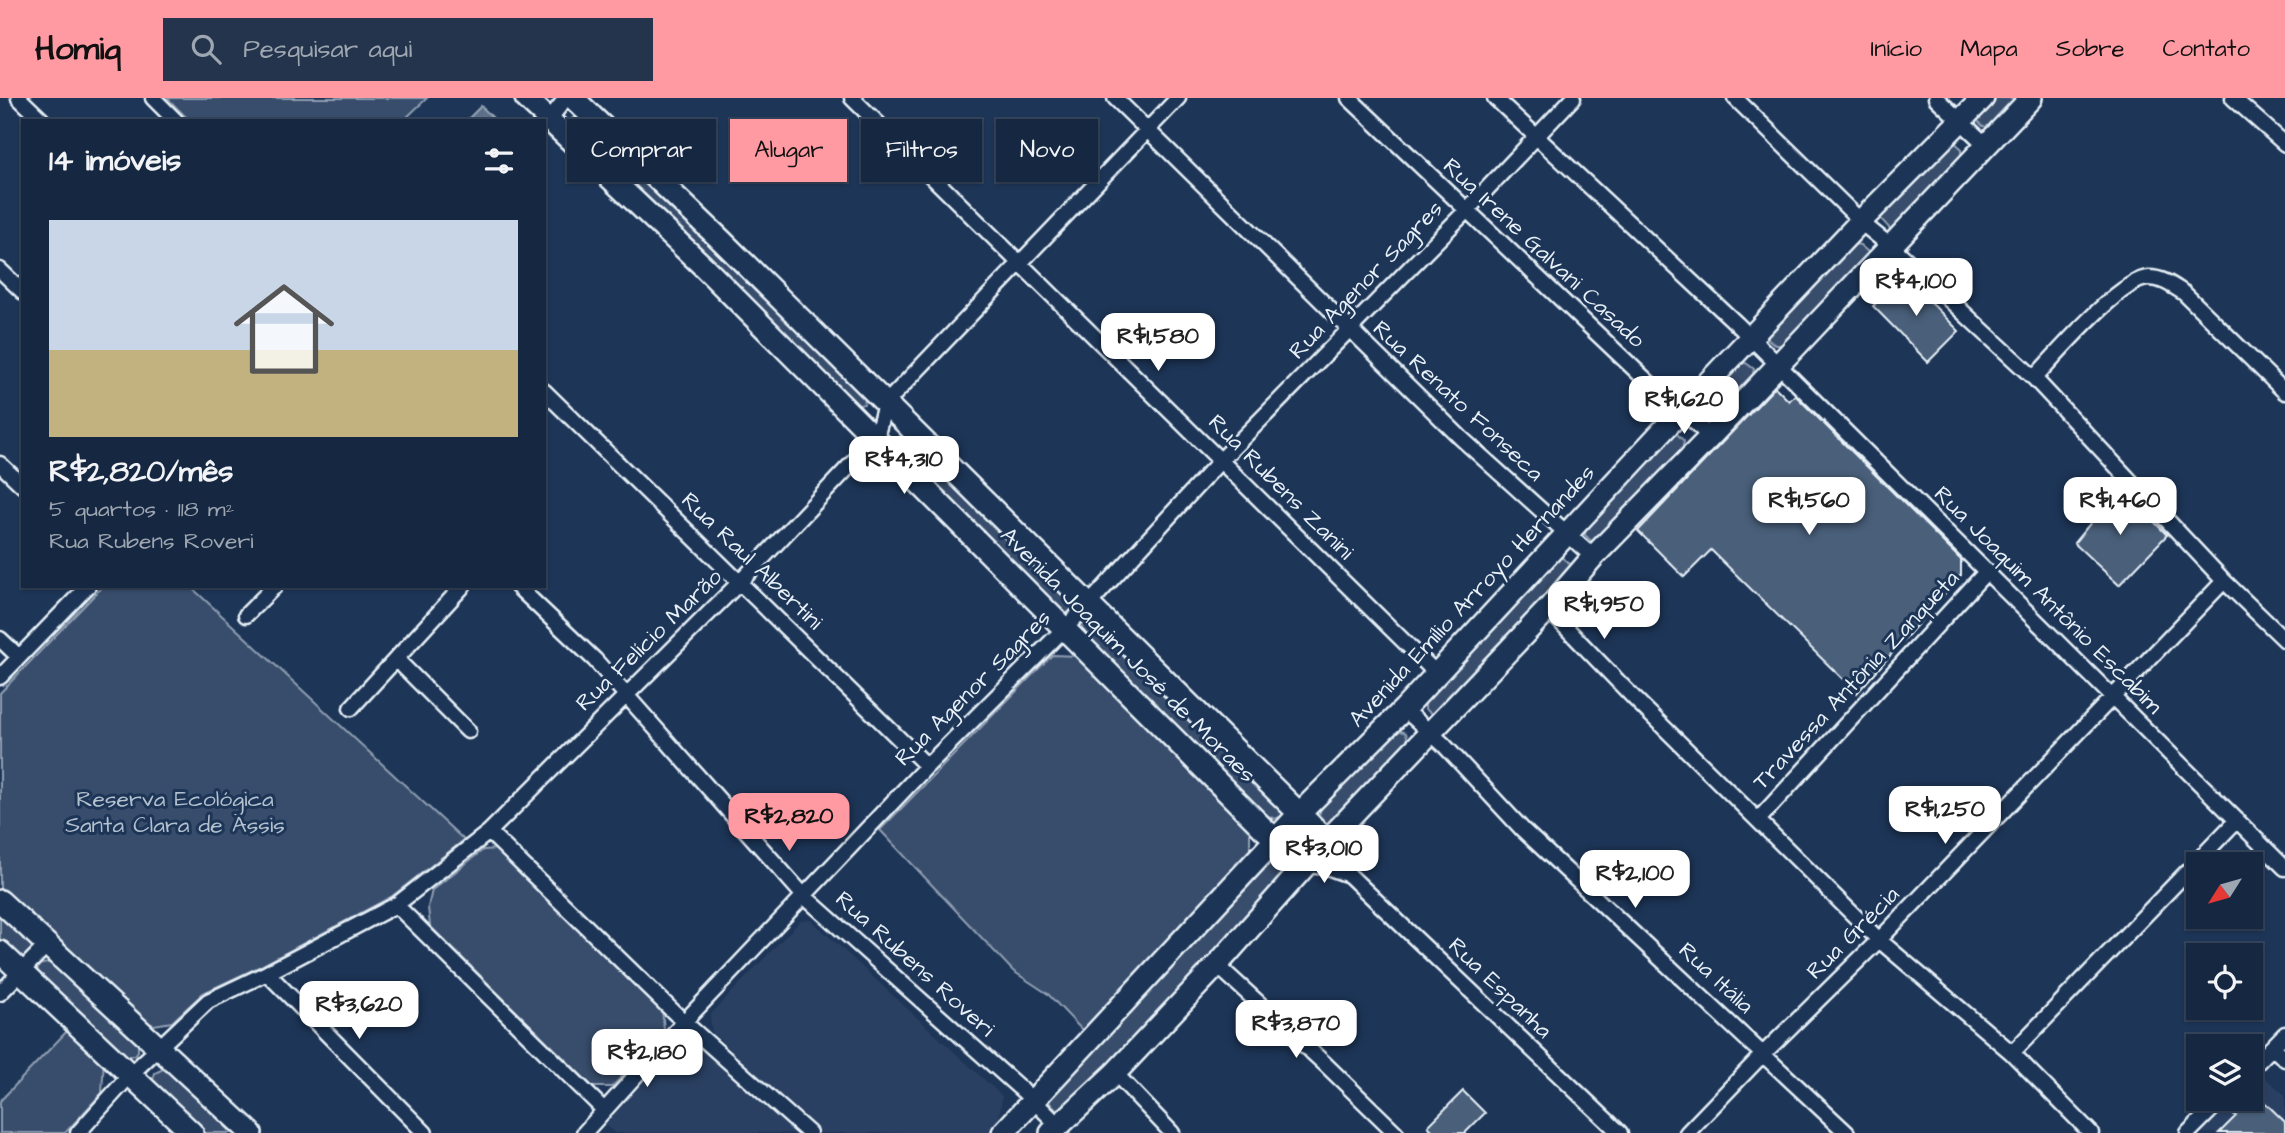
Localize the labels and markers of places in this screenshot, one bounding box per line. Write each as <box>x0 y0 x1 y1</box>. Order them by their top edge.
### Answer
pin: R$4,100 <box>1851 258 1981 318</box>
pin: R$1,580 <box>1093 314 1223 373</box>
pin: R$1,620 <box>1619 376 1749 436</box>
pin: R$4,310 <box>839 436 969 496</box>
pin: R$1,560 <box>1744 478 1874 537</box>
pin: R$1,460 <box>2055 478 2185 537</box>
pin: R$1,950 <box>1539 582 1669 641</box>
pin: R$1,250 <box>1880 786 2010 846</box>
pin: R$2,820 <box>724 794 854 853</box>
pin: R$3,010 <box>1259 826 1389 885</box>
pin: R$2,100 <box>1570 850 1700 910</box>
pin: R$3,620 <box>294 982 424 1041</box>
pin: R$3,870 <box>1231 1000 1361 1060</box>
pin: R$2,180 <box>582 1030 712 1089</box>

